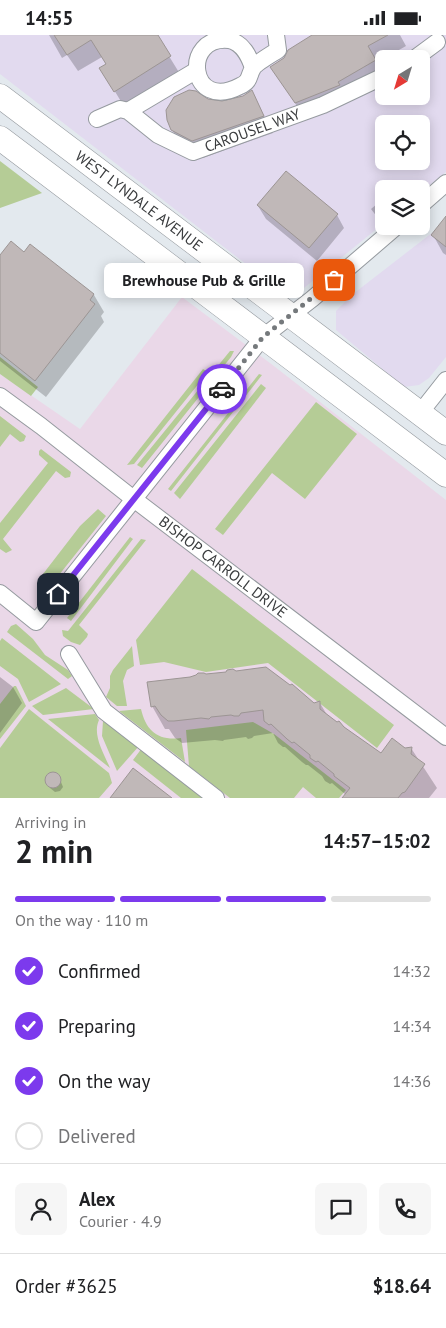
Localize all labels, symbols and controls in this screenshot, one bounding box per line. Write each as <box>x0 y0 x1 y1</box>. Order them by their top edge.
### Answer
text: 14:55 <box>25 6 73 30</box>
north arrow <box>375 50 430 105</box>
map controls <box>375 50 430 235</box>
street label: CAROUSEL WAY <box>202 104 303 156</box>
button: locate <box>375 115 430 170</box>
street label: WEST LYNDALE AVENUE <box>72 146 207 255</box>
button: layers <box>375 180 430 235</box>
pin <box>313 259 355 301</box>
callout: Brewhouse Pub & Grille <box>104 263 304 297</box>
icon: bag <box>320 266 348 294</box>
text: Brewhouse Pub & Grille <box>122 270 286 290</box>
courier <box>197 364 247 414</box>
icon: car <box>208 375 236 403</box>
street label: BISHOP CARROLL DRIVE <box>155 512 291 622</box>
pin <box>37 573 79 615</box>
icon: home <box>44 580 72 608</box>
text: Arriving in <box>15 812 86 832</box>
text: 14:57–15:02 <box>323 829 431 853</box>
text: 2 min <box>15 830 93 872</box>
text: On the way · 110 m <box>15 910 148 930</box>
icon: check <box>15 957 43 985</box>
text: Confirmed <box>58 959 141 983</box>
text: 14:32 <box>393 961 431 981</box>
icon: check <box>15 1012 43 1040</box>
text: Preparing <box>58 1014 136 1038</box>
text: 14:34 <box>393 1016 431 1036</box>
icon: check <box>15 1067 43 1095</box>
text: On the way <box>58 1069 150 1093</box>
text: 14:36 <box>393 1071 431 1091</box>
text: Delivered <box>58 1124 136 1148</box>
button: person <box>15 1183 67 1235</box>
button: chat <box>315 1183 367 1235</box>
button: phone <box>379 1183 431 1235</box>
text: Alex <box>79 1187 115 1211</box>
text: Courier · 4.9 <box>79 1211 162 1231</box>
text: Order #3625 <box>15 1274 118 1298</box>
text: $18.64 <box>372 1274 431 1298</box>

